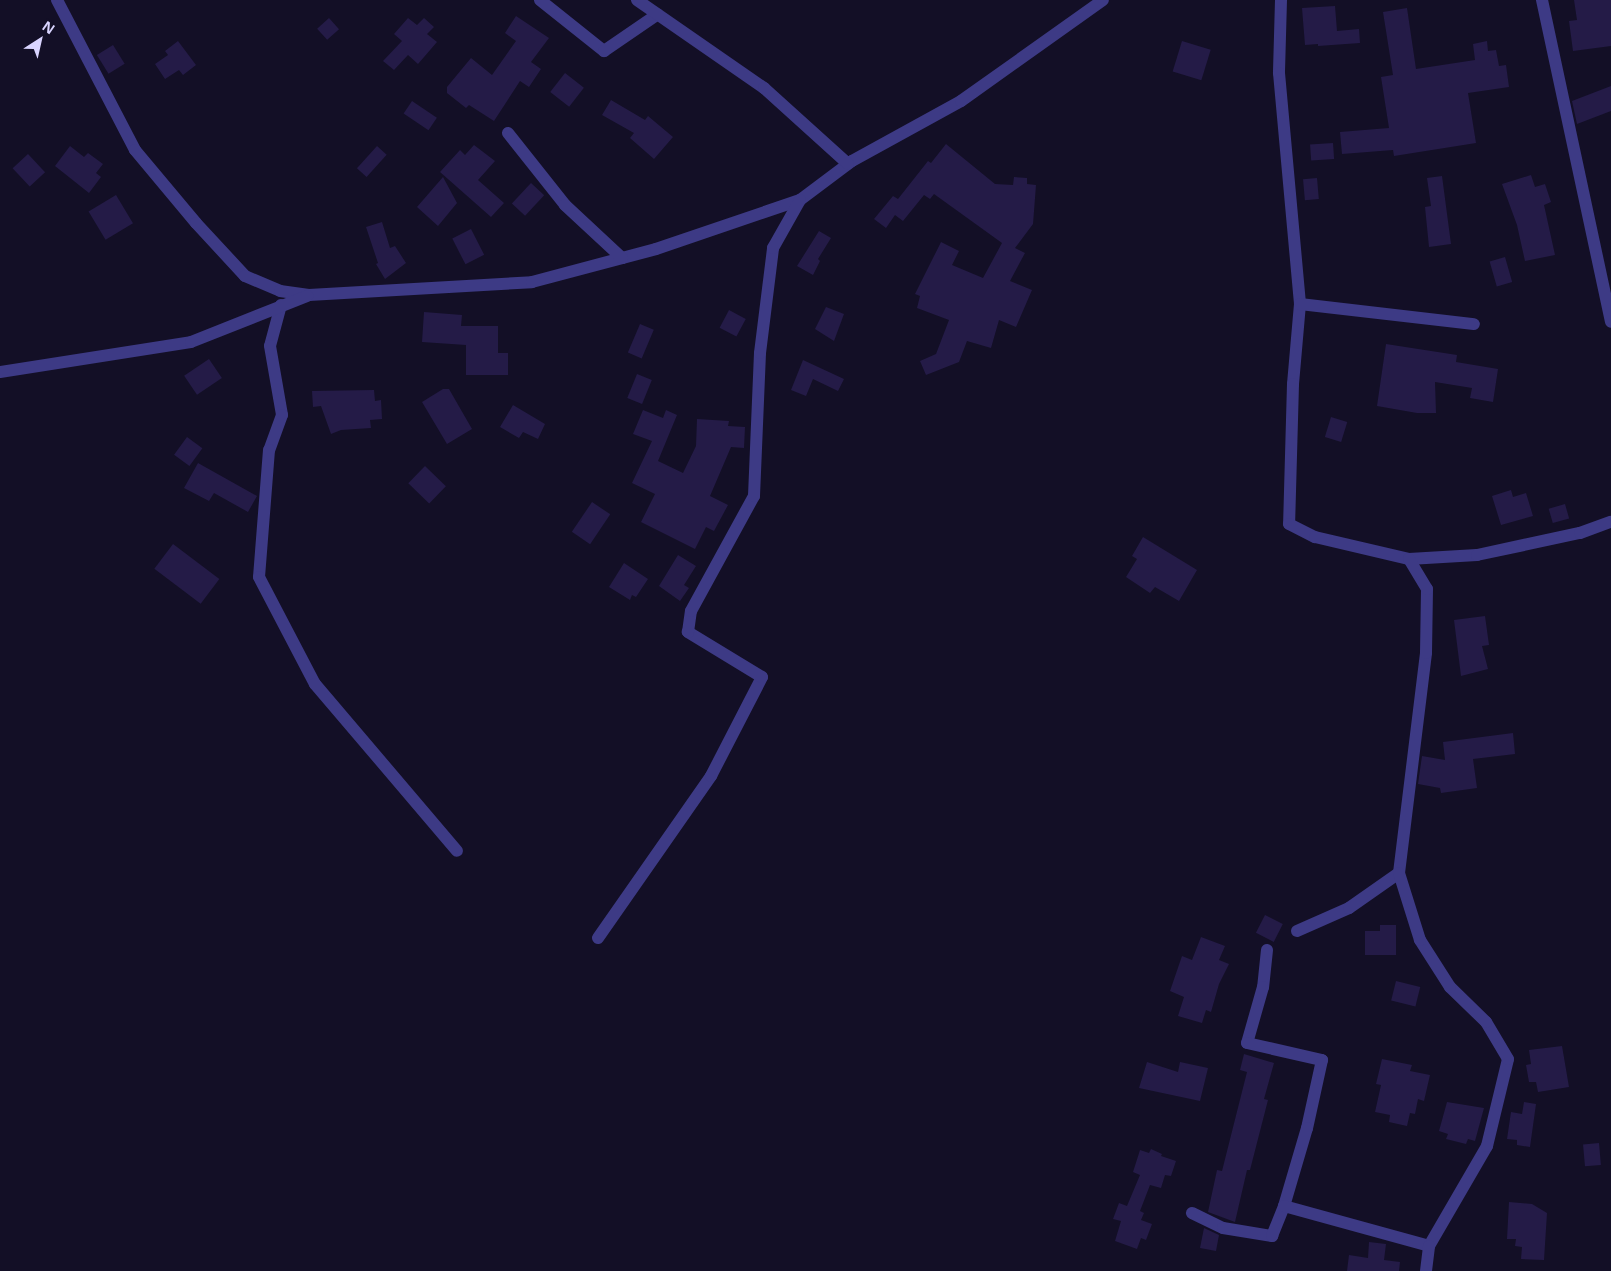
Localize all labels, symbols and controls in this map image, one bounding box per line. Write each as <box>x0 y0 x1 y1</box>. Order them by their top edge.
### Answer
north arrow <box>15 15 65 65</box>
text: N <box>39 16 59 38</box>

